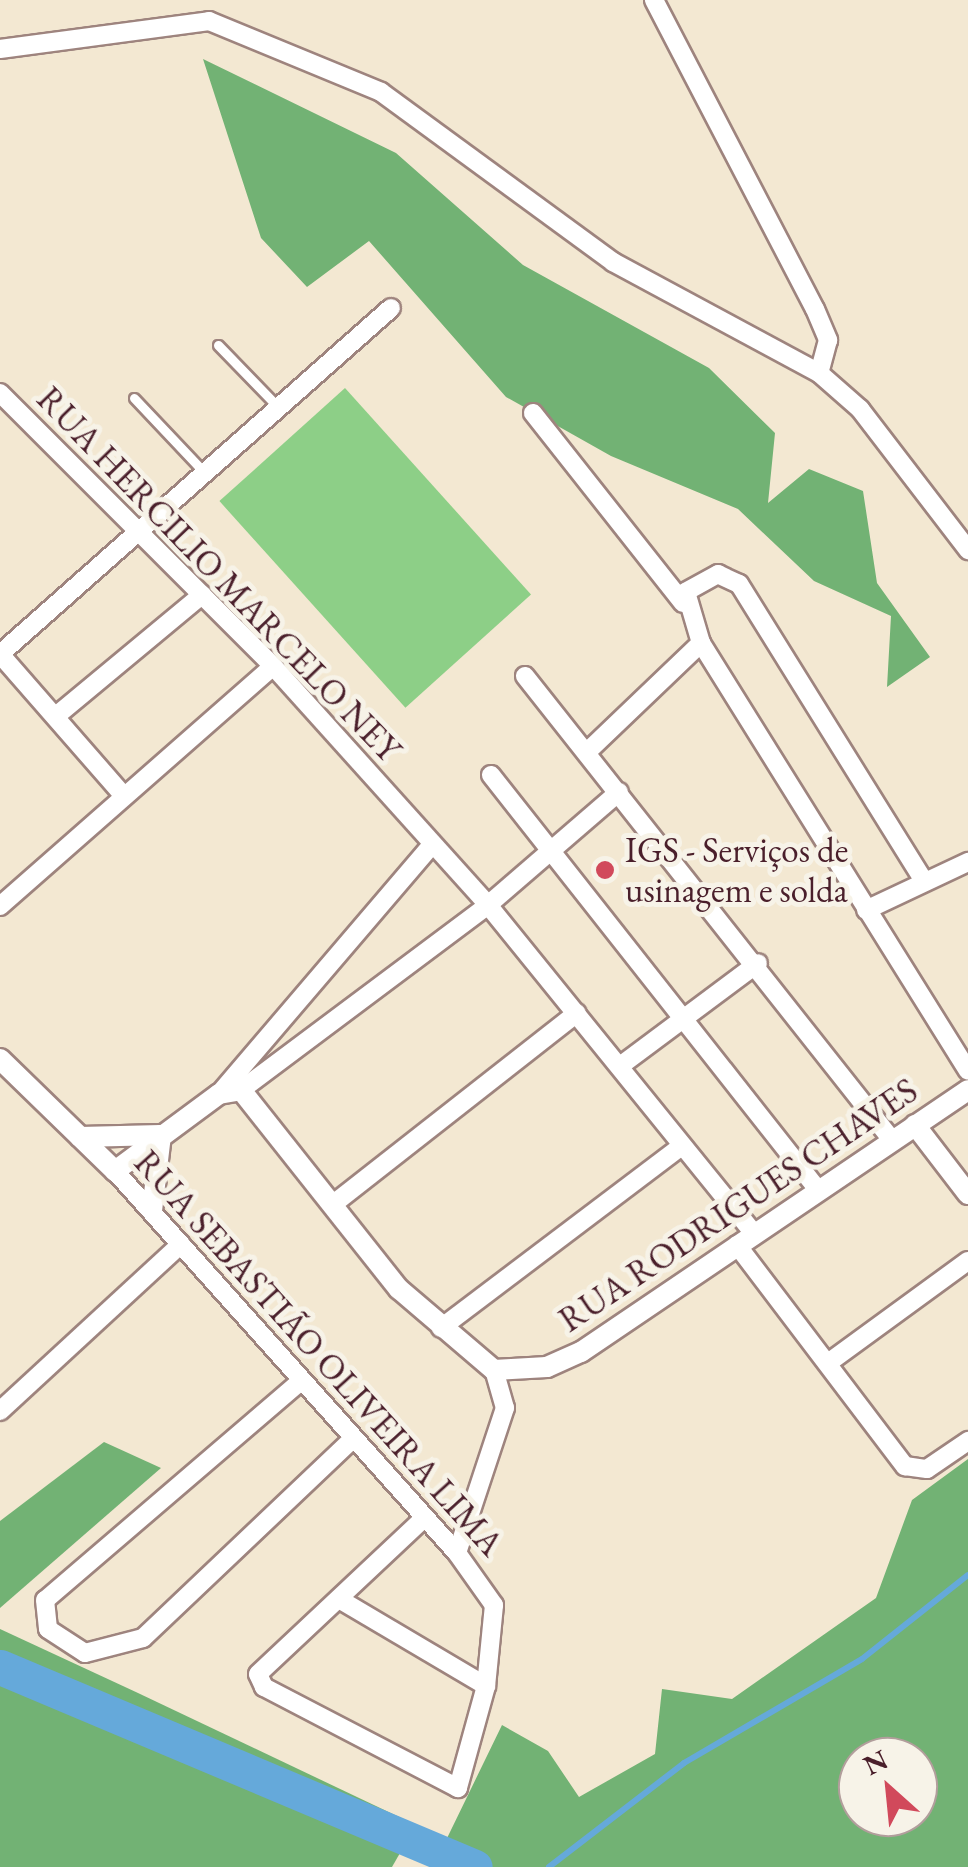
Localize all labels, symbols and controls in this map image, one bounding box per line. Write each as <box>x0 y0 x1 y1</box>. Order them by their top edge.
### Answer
street label: RUA HERCILIO MARCELO NEY <box>28 378 410 770</box>
place label: IGS - Serviços de usinagem e solda <box>625 829 848 911</box>
marker: IGS - Serviços de usinagem e solda <box>594 859 616 881</box>
street label: RUA RODRIGUES CHAVES <box>551 1069 925 1341</box>
street label: RUA SEBASTIÃO OLIVEIRA LIMA <box>126 1142 512 1564</box>
north arrow <box>838 1737 938 1837</box>
text: N <box>857 1741 894 1783</box>

